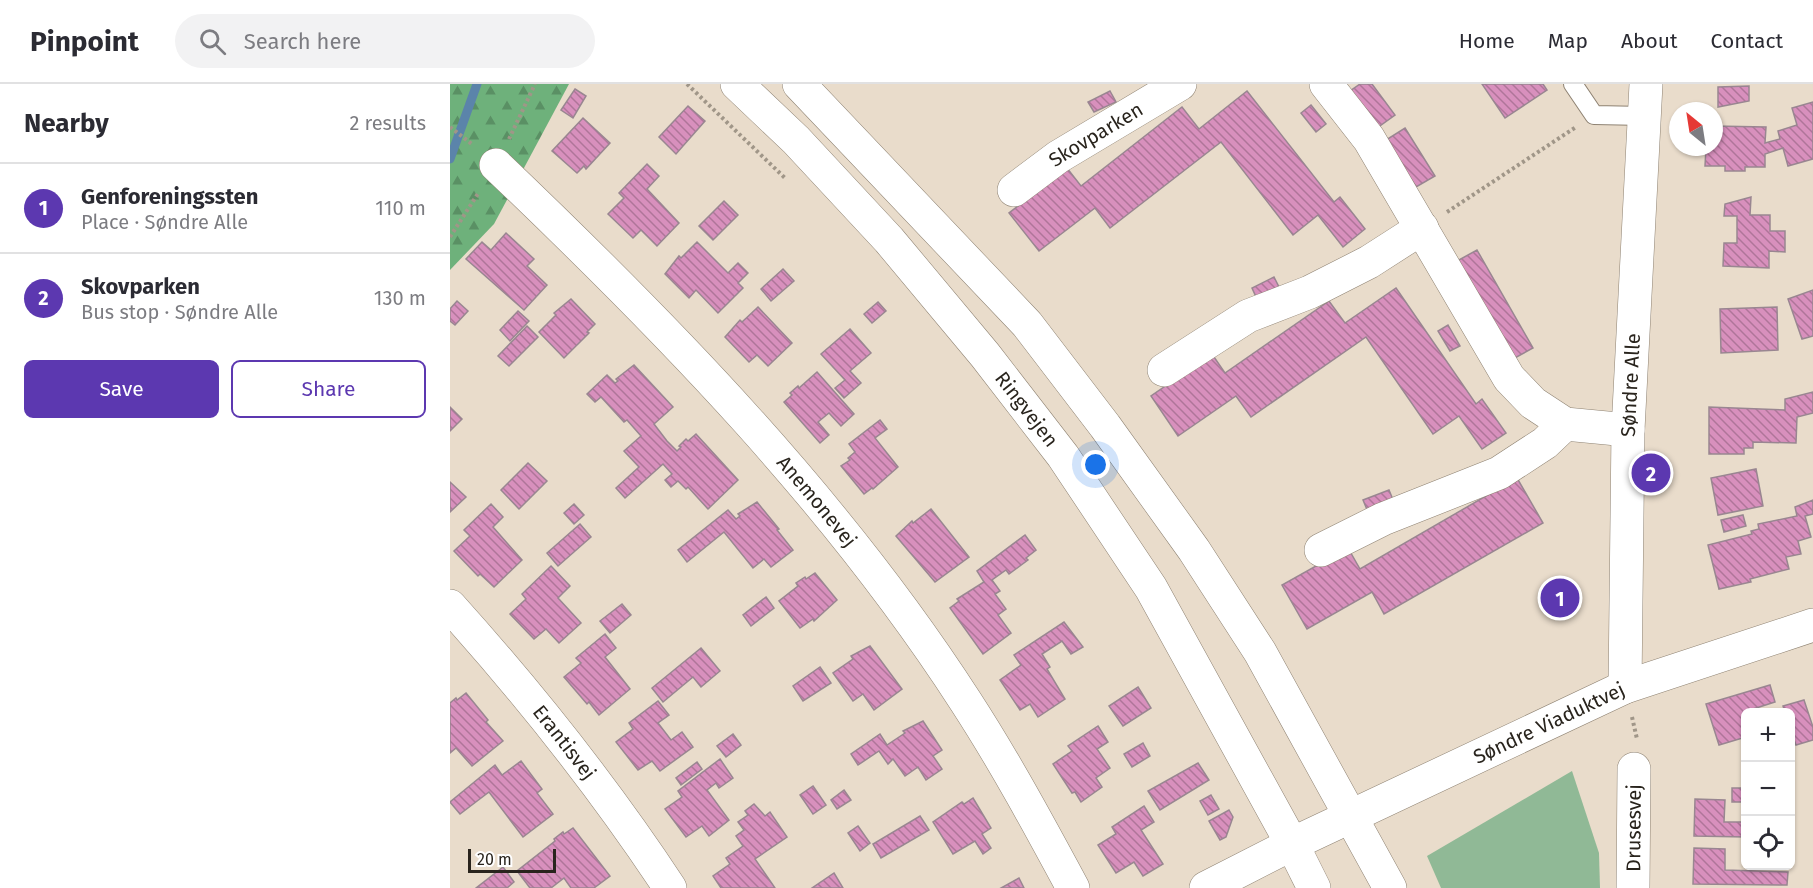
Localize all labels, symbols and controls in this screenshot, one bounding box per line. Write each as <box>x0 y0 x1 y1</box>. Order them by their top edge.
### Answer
search box <box>175 14 595 68</box>
text: Pinpoint <box>30 25 139 58</box>
icon: search <box>196 25 229 58</box>
text: Search here <box>244 28 361 55</box>
text: Home <box>1459 28 1515 54</box>
text: Map <box>1548 28 1588 54</box>
text: About <box>1621 28 1678 54</box>
text: Contact <box>1711 28 1783 54</box>
street label: Skovparken <box>1044 97 1147 172</box>
north arrow <box>1669 102 1723 156</box>
text: Nearby <box>24 108 109 139</box>
text: 2 results <box>349 111 426 135</box>
text: Genforeningssten <box>81 183 258 210</box>
text: 1 <box>39 196 48 220</box>
text: 110 m <box>375 196 426 220</box>
text: Place · Søndre Alle <box>81 210 248 234</box>
text: Skovparken <box>81 273 200 300</box>
text: 2 <box>38 286 49 310</box>
text: 130 m <box>374 286 426 310</box>
text: Bus stop · Søndre Alle <box>81 300 278 324</box>
street label: Søndre Alle <box>1616 333 1645 437</box>
button: Save <box>24 360 219 418</box>
button: Share <box>231 360 426 418</box>
street label: Ringvejen <box>990 367 1063 452</box>
street label: Anemonevej <box>772 450 862 552</box>
your location <box>1081 450 1110 479</box>
pin: 2 <box>1632 450 1670 496</box>
pin: 1 <box>1540 576 1580 620</box>
street label: Søndre Viaduktvej <box>1469 677 1628 769</box>
street label: Erantisvej <box>528 700 601 784</box>
map controls <box>1741 708 1795 870</box>
button: + <box>1741 708 1795 762</box>
button: − <box>1741 762 1795 816</box>
street label: Drusesvej <box>1621 784 1646 872</box>
button: locate <box>1741 816 1795 870</box>
scale bar <box>468 846 556 874</box>
text: 20 m <box>477 850 512 869</box>

